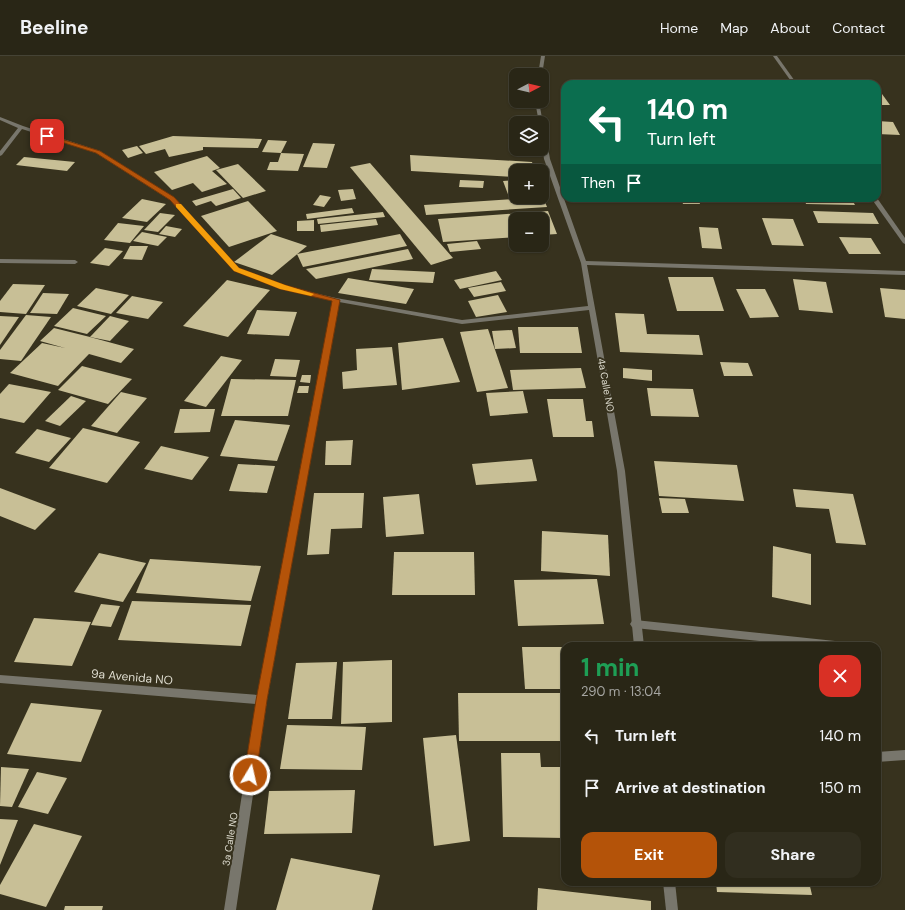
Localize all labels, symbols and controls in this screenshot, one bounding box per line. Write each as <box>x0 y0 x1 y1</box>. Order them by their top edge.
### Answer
text: Beeline <box>20 15 88 40</box>
text: Home <box>660 19 698 37</box>
text: Map <box>720 19 748 37</box>
text: About <box>770 19 810 37</box>
text: Contact <box>832 19 885 37</box>
north arrow <box>509 68 549 108</box>
map controls <box>509 68 549 252</box>
text: 140 m <box>647 91 728 128</box>
icon: left <box>581 96 633 148</box>
button: layers <box>509 116 549 156</box>
pin <box>30 119 64 153</box>
icon: arrive <box>36 125 58 147</box>
text: Turn left <box>647 127 716 151</box>
button: + <box>509 164 549 204</box>
icon: arrive <box>623 172 645 194</box>
text: Then <box>581 173 615 193</box>
button: − <box>509 212 549 252</box>
street label: 4a Calle NO <box>595 357 617 413</box>
text: 1 min <box>581 652 639 683</box>
button: close <box>819 655 861 697</box>
street label: 9a Avenida NO <box>90 665 174 689</box>
text: 290 m · 13:04 <box>581 683 661 700</box>
icon: left <box>581 725 603 747</box>
text: Turn left <box>615 726 676 746</box>
text: 140 m <box>820 726 861 746</box>
position arrow <box>229 754 271 796</box>
icon: arrive <box>581 777 603 799</box>
text: Arrive at destination <box>615 778 766 798</box>
text: 150 m <box>820 778 861 798</box>
street label: 3a Calle NO <box>219 811 241 867</box>
button: Exit <box>581 832 717 878</box>
button: Share <box>725 832 861 878</box>

